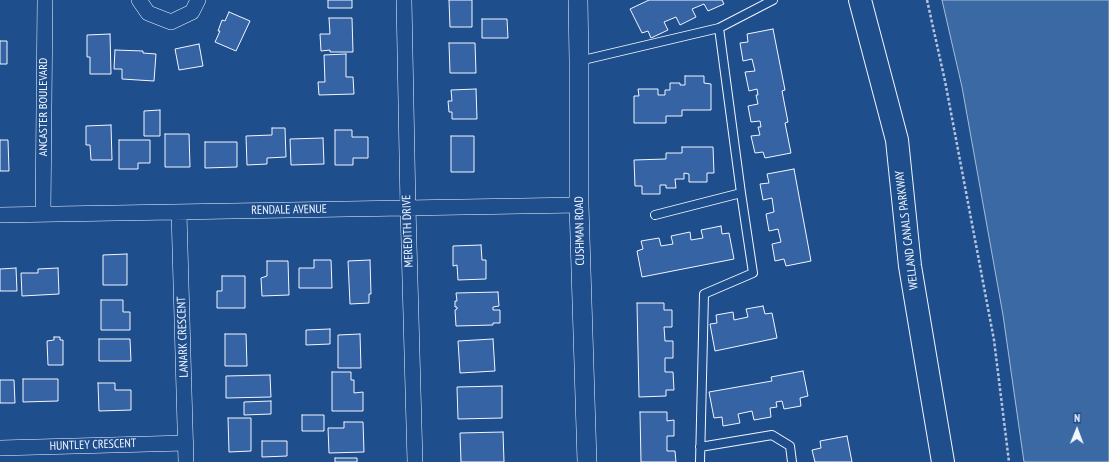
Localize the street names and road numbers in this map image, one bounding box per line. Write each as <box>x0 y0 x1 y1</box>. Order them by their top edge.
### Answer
street label: ANCASTER BOULEVARD <box>37 58 51 156</box>
street label: WELLAND CANALS PARKWAY <box>893 170 921 290</box>
street label: MEREDITH DRIVE <box>400 194 416 268</box>
street label: CUSHMAN ROAD <box>572 196 588 266</box>
street label: RENDALE AVENUE <box>251 202 327 218</box>
street label: LANARK CRESCENT <box>174 296 192 378</box>
street label: HUNTLEY CRESCENT <box>49 436 137 454</box>

